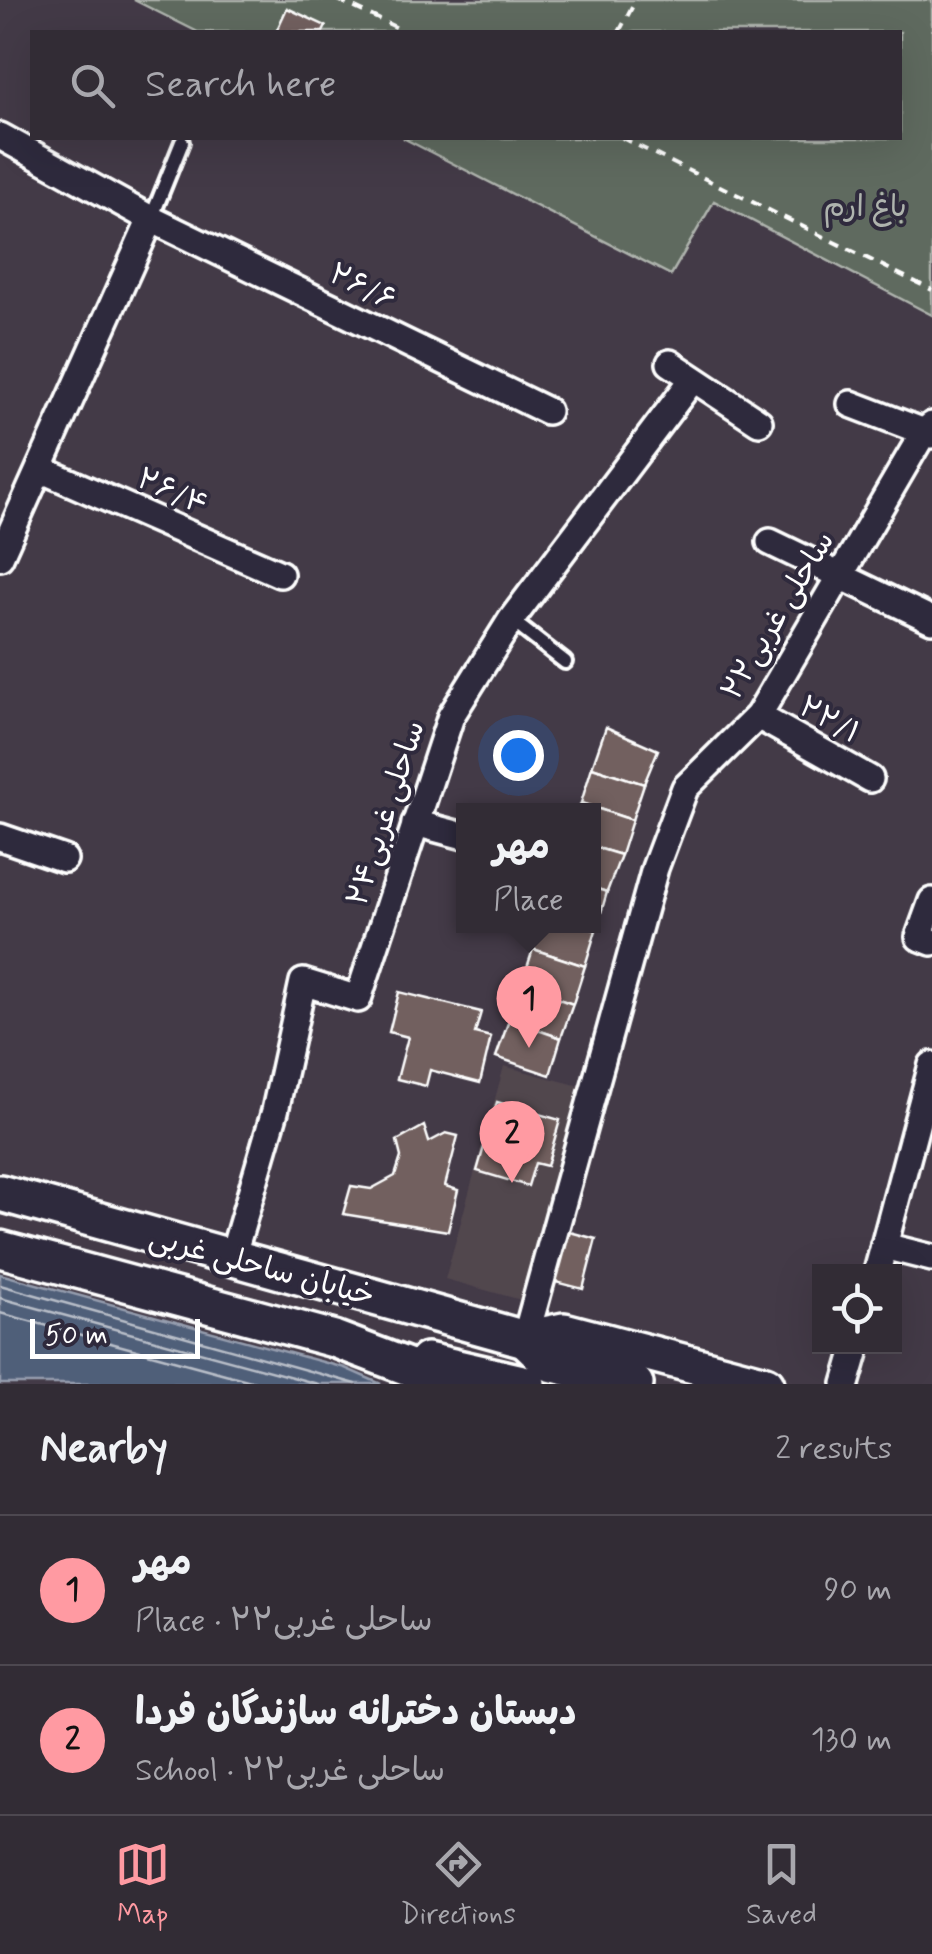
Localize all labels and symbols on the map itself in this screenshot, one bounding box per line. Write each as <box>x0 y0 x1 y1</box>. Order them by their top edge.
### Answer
park label: باغ ارم <box>823 188 907 228</box>
street label: ۲۶/۶ <box>322 255 402 320</box>
street label: ۲۶/۴ <box>131 459 214 525</box>
street label: ساحلی غربی۲۲ <box>713 524 844 707</box>
street label: ۲۲/۱ <box>792 688 867 753</box>
street label: ساحلی غربی۲۴ <box>338 716 435 911</box>
your location <box>493 730 544 781</box>
pin: 1 <box>496 966 562 1048</box>
pin: 2 <box>480 1100 544 1183</box>
street label: خیابان ساحلی غربی <box>145 1219 379 1316</box>
scale bar <box>30 1314 200 1358</box>

